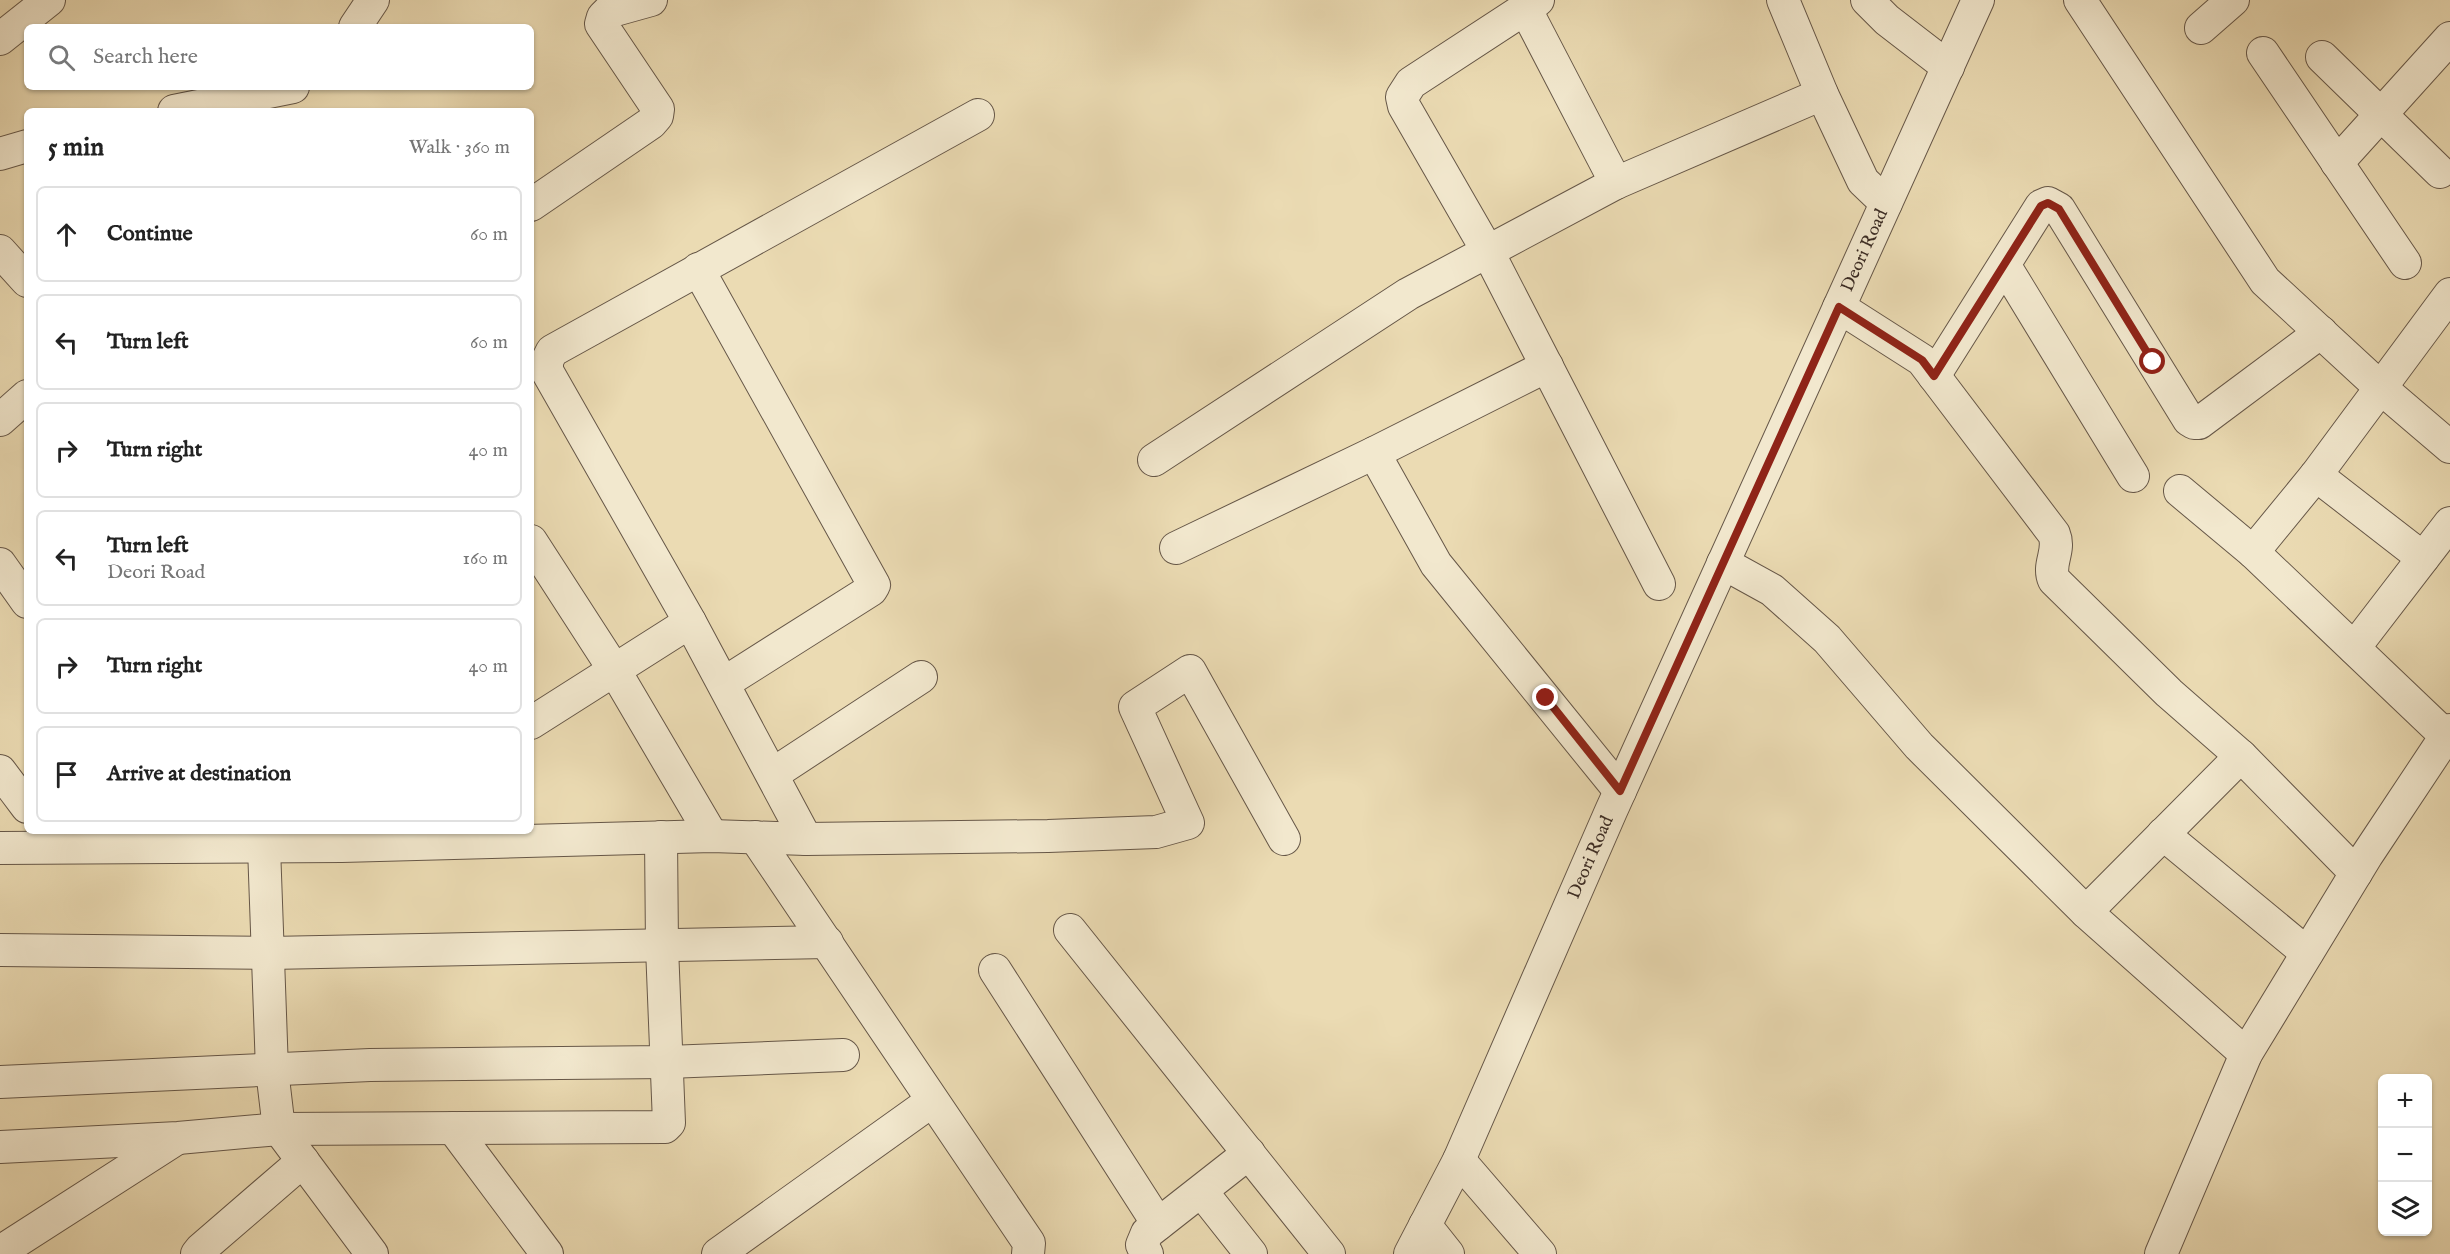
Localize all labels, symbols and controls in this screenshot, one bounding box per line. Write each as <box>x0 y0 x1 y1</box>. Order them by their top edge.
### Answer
search box <box>24 24 534 90</box>
icon: search <box>45 41 78 74</box>
text: Search here <box>93 43 198 71</box>
text: 5 min <box>48 131 104 164</box>
text: Walk · 360 m <box>409 135 510 160</box>
street label: Deori Road <box>1836 205 1894 295</box>
icon: ahead <box>50 218 83 251</box>
text: Continue <box>107 220 193 248</box>
text: 60 m <box>470 222 508 247</box>
icon: left <box>50 326 83 359</box>
text: Turn left <box>107 328 189 356</box>
text: 60 m <box>470 330 508 355</box>
route start <box>2139 348 2165 374</box>
icon: right <box>50 434 83 467</box>
text: Turn right <box>107 436 202 464</box>
text: 40 m <box>469 438 508 463</box>
text: Turn left <box>107 532 189 560</box>
icon: left <box>50 542 83 575</box>
text: 160 m <box>462 546 508 571</box>
text: Deori Road <box>107 560 205 585</box>
icon: right <box>50 650 83 683</box>
text: Turn right <box>107 652 202 680</box>
text: 40 m <box>469 654 508 679</box>
route end <box>1532 684 1558 710</box>
icon: arrive <box>50 758 83 791</box>
text: Arrive at destination <box>107 760 291 788</box>
street label: Deori Road <box>1563 812 1619 903</box>
map controls <box>2378 1074 2432 1236</box>
button: + <box>2378 1074 2432 1128</box>
button: − <box>2378 1128 2432 1182</box>
button: layers <box>2378 1182 2432 1236</box>

